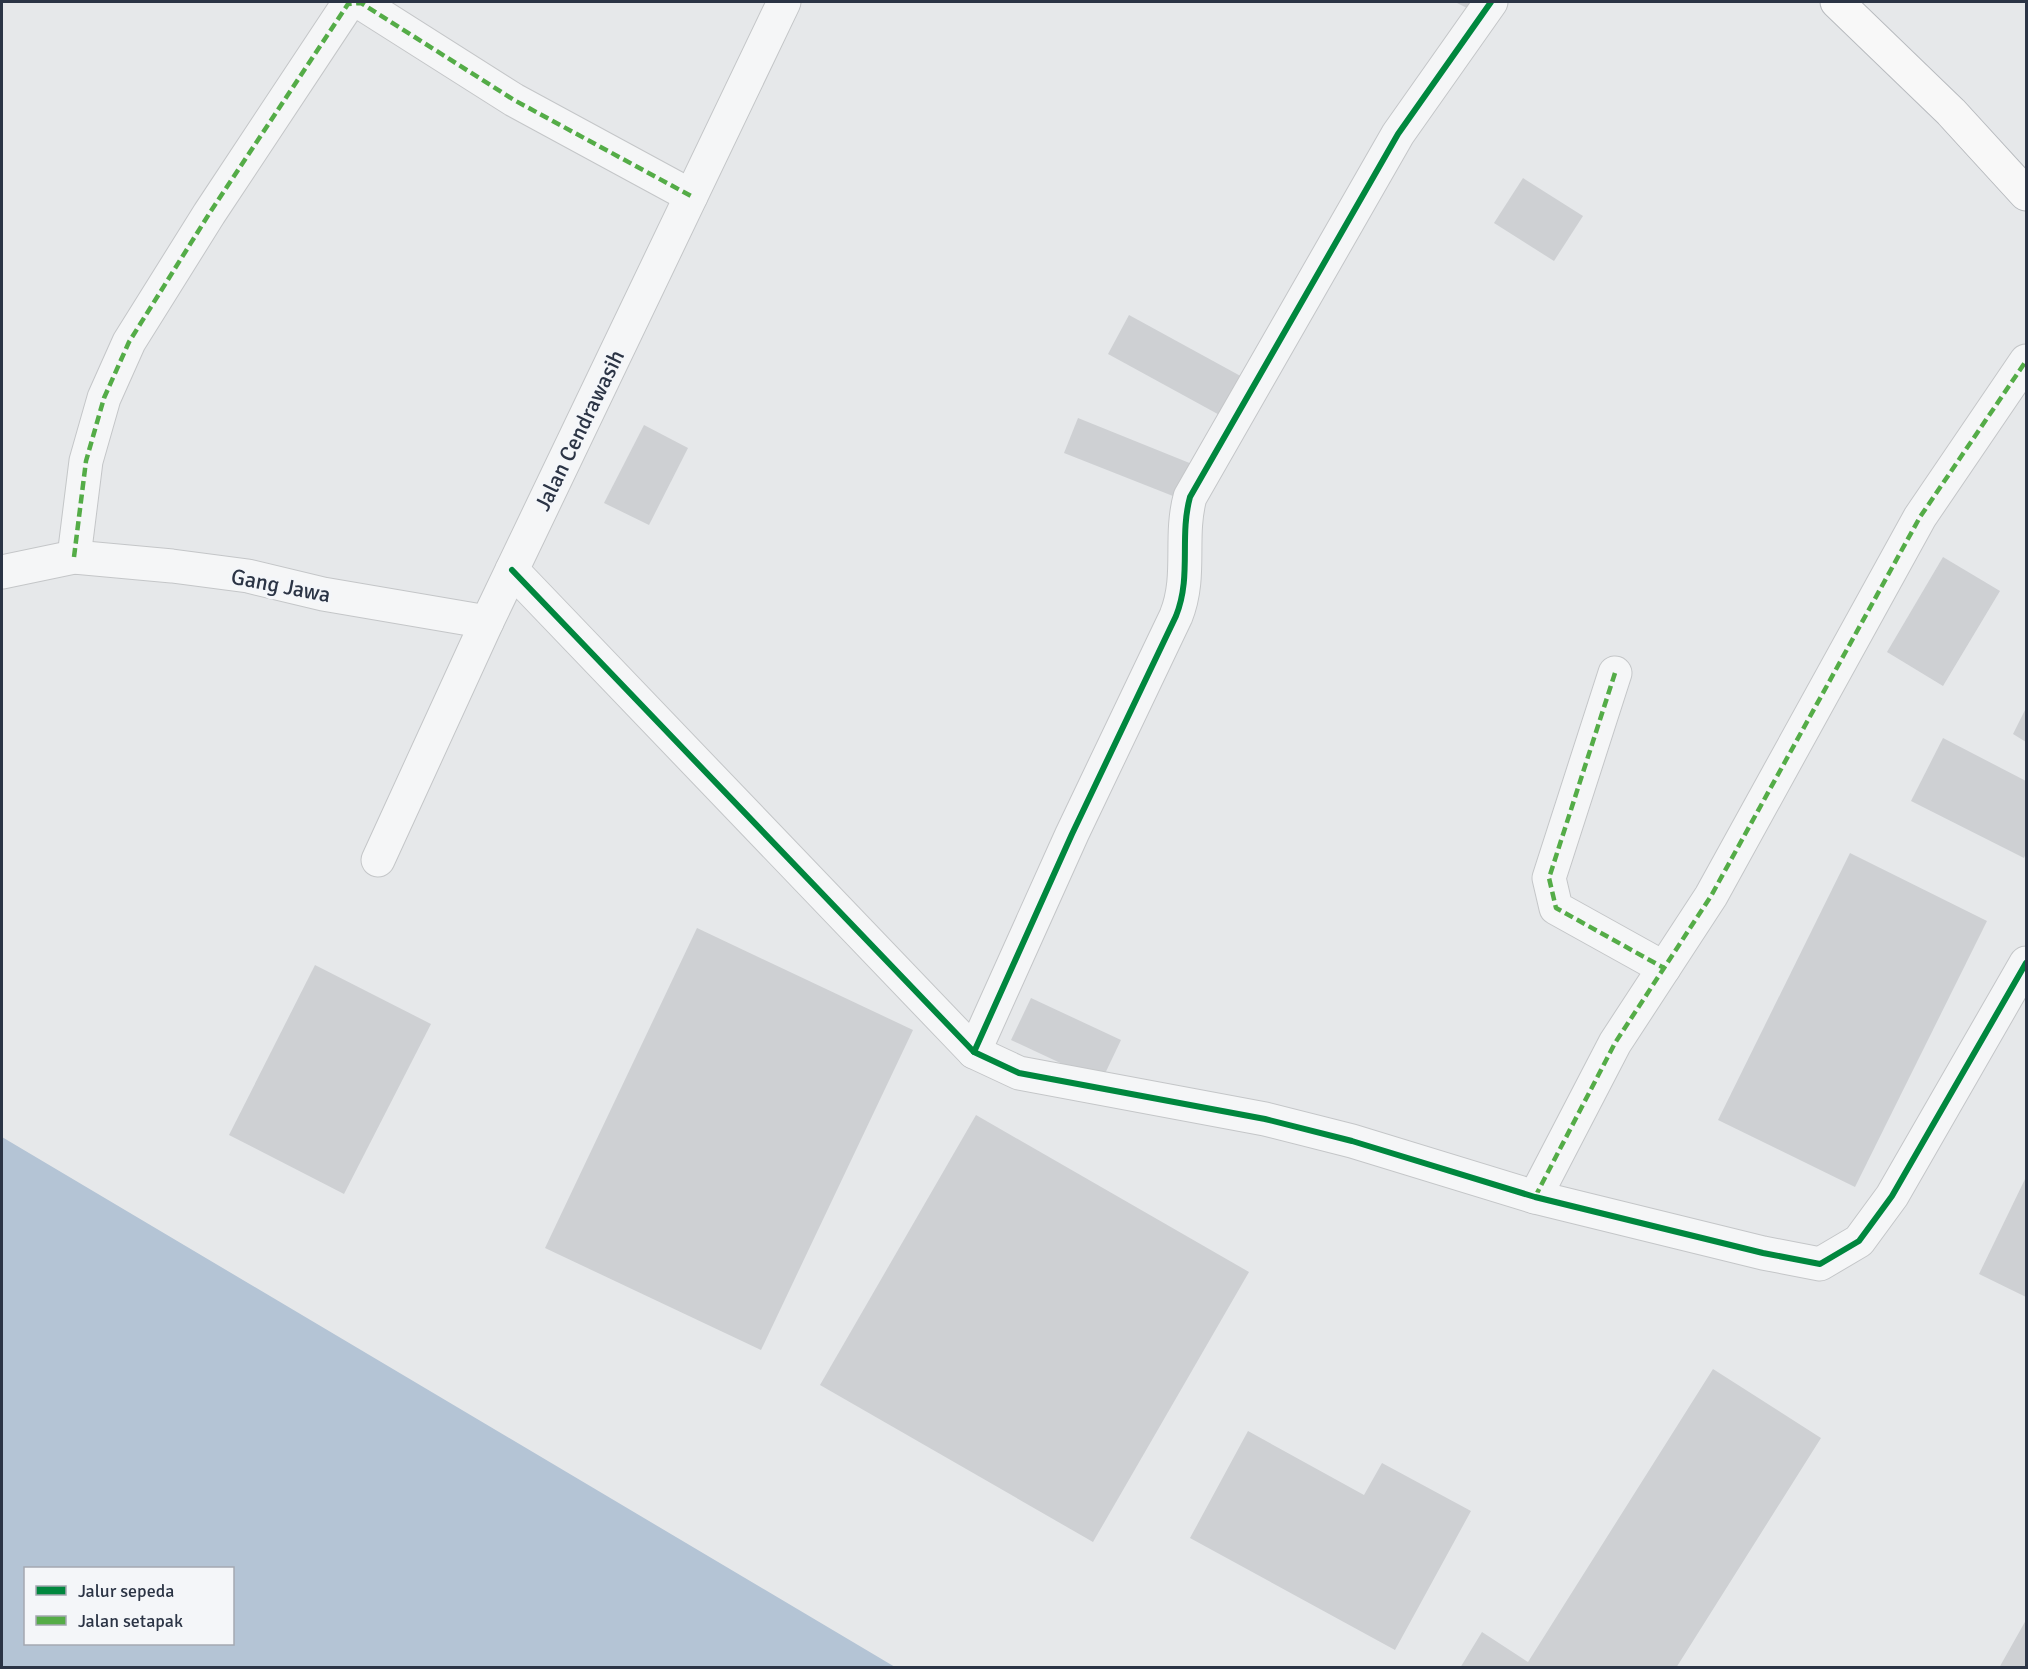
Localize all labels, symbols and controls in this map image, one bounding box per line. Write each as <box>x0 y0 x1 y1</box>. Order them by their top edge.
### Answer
street label: Jalan Cendrawasih <box>529 345 630 515</box>
street label: Gang Jawa <box>229 563 333 608</box>
legend <box>24 1567 234 1645</box>
text: Jalur sepeda <box>78 1580 174 1602</box>
text: Jalan setapak <box>78 1610 183 1632</box>

